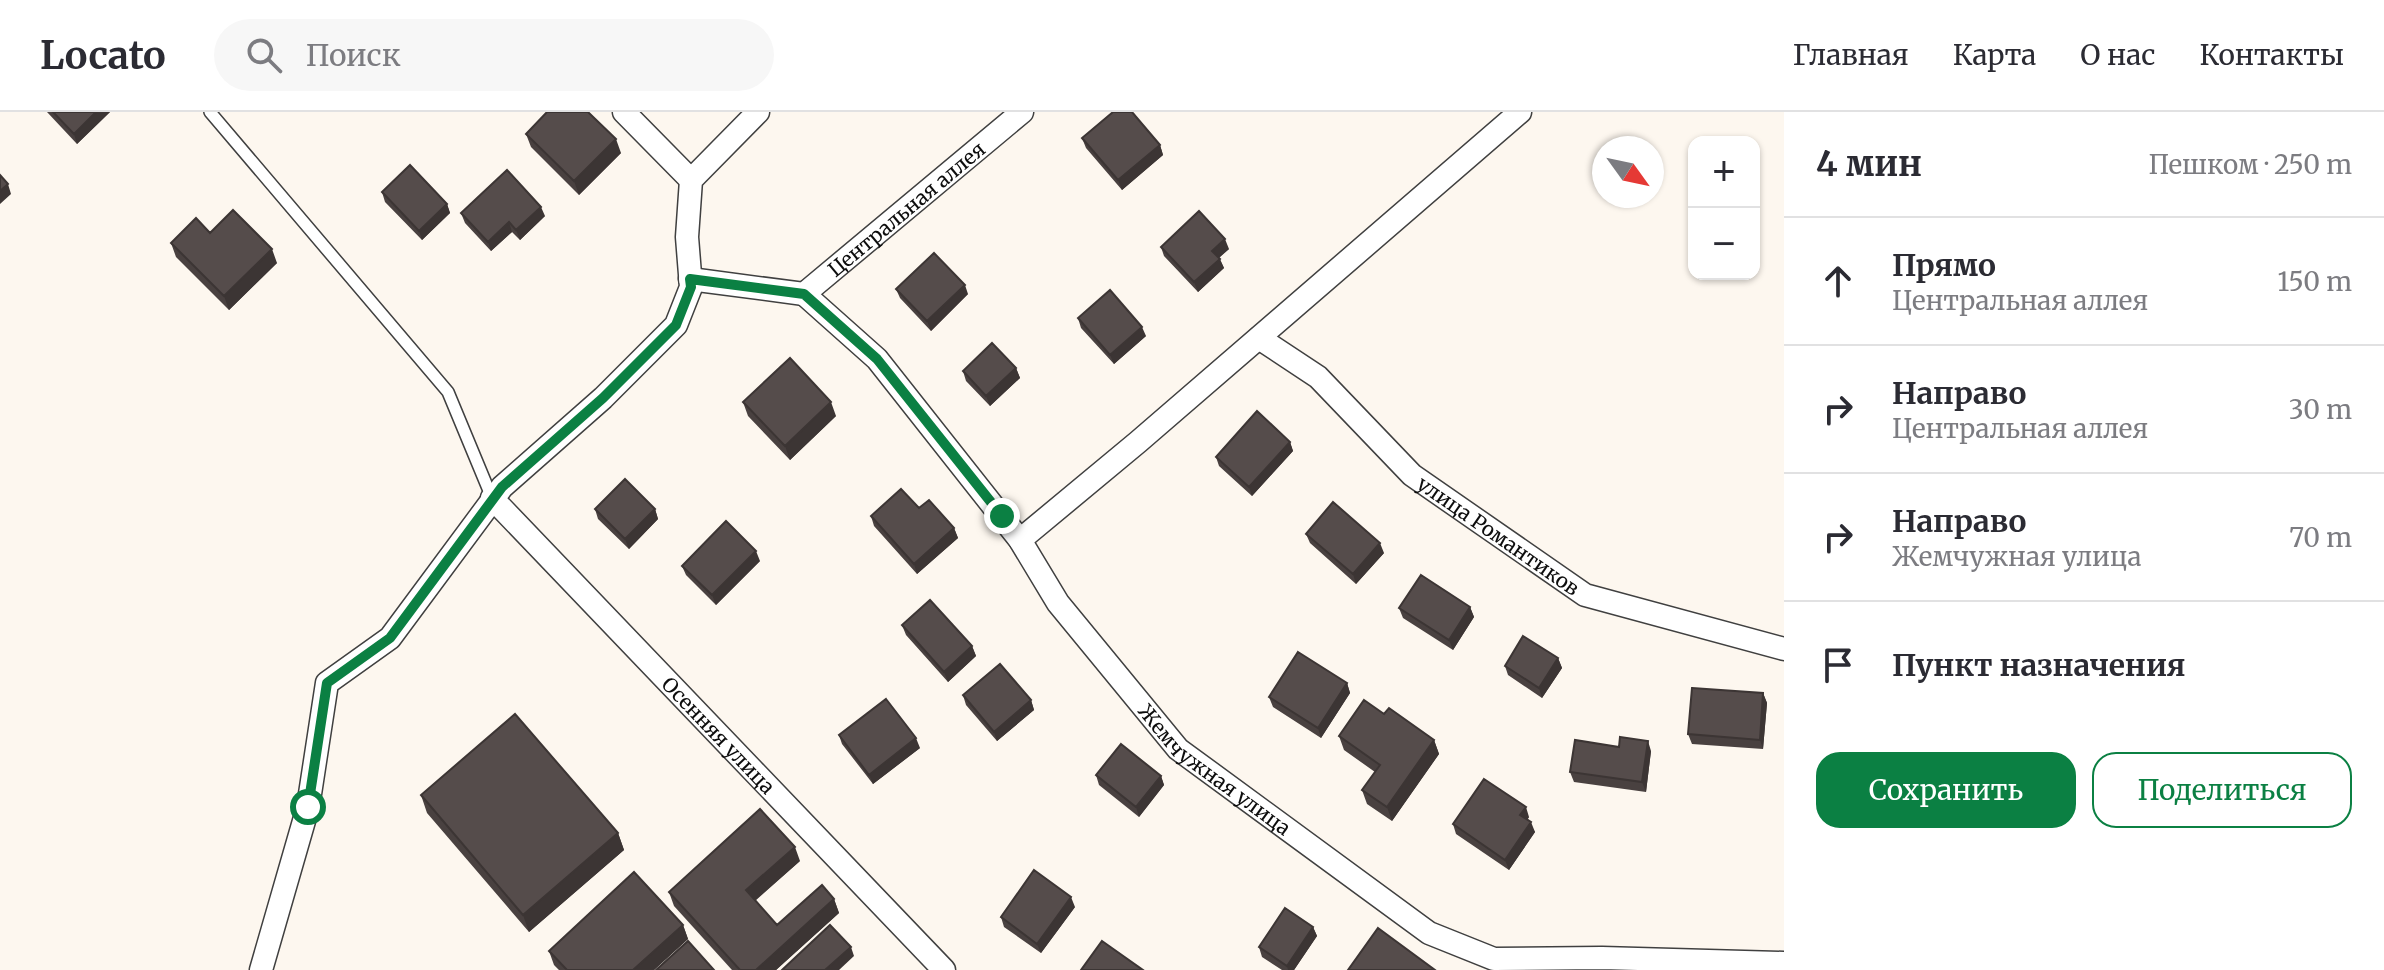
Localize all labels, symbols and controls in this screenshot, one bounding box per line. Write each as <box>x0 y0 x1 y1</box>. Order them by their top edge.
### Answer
search box <box>214 19 774 91</box>
text: Locato <box>40 32 166 79</box>
icon: search <box>242 33 286 77</box>
text: Поиск <box>306 36 401 74</box>
text: Главная <box>1793 37 1909 73</box>
text: Карта <box>1953 37 2036 73</box>
text: О нас <box>2080 37 2155 73</box>
text: Контакты <box>2199 37 2344 73</box>
street label: Центральная аллея <box>822 136 990 282</box>
north arrow <box>1592 136 1664 208</box>
map controls <box>1688 136 1760 280</box>
button: + <box>1688 136 1760 208</box>
text: 4 мин <box>1816 143 1922 185</box>
text: Пешком · 250 m <box>2149 148 2352 181</box>
button: − <box>1688 208 1760 280</box>
text: Прямо <box>1892 246 1996 284</box>
icon: ahead <box>1816 259 1860 303</box>
text: 150 m <box>2278 265 2352 298</box>
text: Центральная аллея <box>1892 284 2148 317</box>
text: Направо <box>1892 374 2026 412</box>
icon: right <box>1816 387 1860 431</box>
text: 30 m <box>2289 393 2352 426</box>
text: Центральная аллея <box>1892 412 2148 445</box>
street label: улица Романтиков <box>1413 470 1585 600</box>
route end <box>984 498 1020 534</box>
text: Направо <box>1892 502 2026 540</box>
icon: right <box>1816 515 1860 559</box>
text: 70 m <box>2289 521 2352 554</box>
text: Жемчужная улица <box>1892 540 2141 573</box>
icon: arrive <box>1816 643 1860 687</box>
text: Пункт назначения <box>1892 646 2186 684</box>
street label: Осенняя улица <box>657 671 781 799</box>
street label: Жемчужная улица <box>1133 699 1296 840</box>
button: Сохранить <box>1816 752 2076 828</box>
button: Поделиться <box>2092 752 2352 828</box>
route start <box>290 789 326 825</box>

